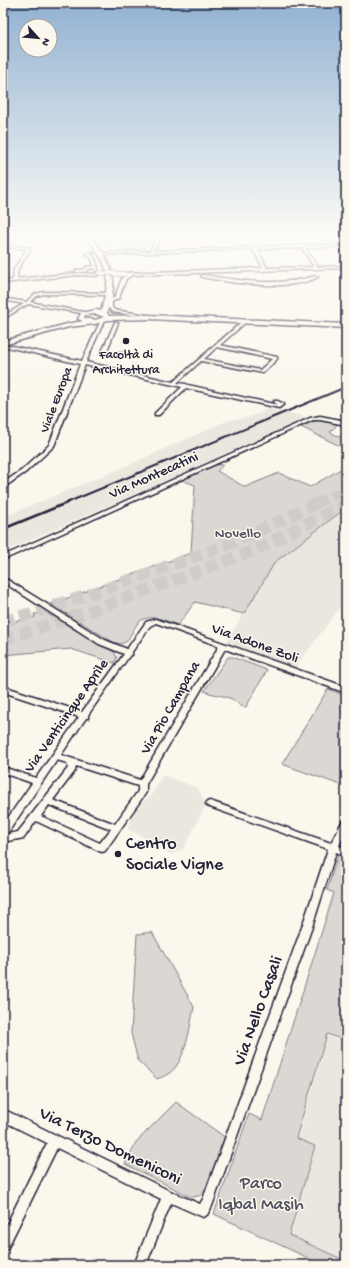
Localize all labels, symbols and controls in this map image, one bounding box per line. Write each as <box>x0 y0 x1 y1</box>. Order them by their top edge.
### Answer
north arrow <box>18 18 58 58</box>
text: N <box>38 36 52 48</box>
marker: Facoltà di Architettura <box>121 336 131 346</box>
place label: Facoltà di Architettura <box>92 348 160 378</box>
street label: Viale Europa <box>37 364 77 436</box>
street label: Via Montecatini <box>106 448 201 504</box>
park label: Novello <box>215 525 261 543</box>
street label: Via Adone Zoli <box>208 620 301 668</box>
street label: Via Venticinque Aprile <box>20 655 113 777</box>
street label: Via Pio Campana <box>137 658 205 759</box>
place label: Centro Sociale Vigne <box>126 834 224 876</box>
marker: Centro Sociale Vigne <box>113 849 123 859</box>
street label: Via Nello Casali <box>229 953 289 1070</box>
street label: Via Terzo Domeniconi <box>34 1103 185 1191</box>
park label: Parco Iqbal Masih <box>218 1174 304 1216</box>

